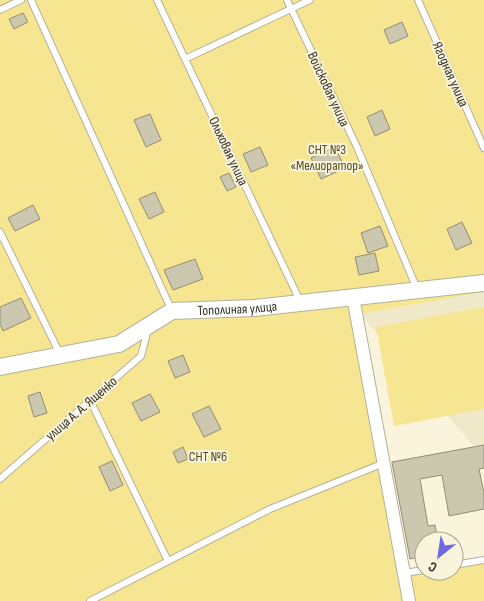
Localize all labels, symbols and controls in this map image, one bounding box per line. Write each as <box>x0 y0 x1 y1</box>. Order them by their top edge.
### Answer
street label: Ягодная улица <box>429 39 472 109</box>
street label: Войсковая улица <box>304 49 353 129</box>
street label: Ольховая улица <box>205 114 252 188</box>
park label: СНТ №3 «Мелиоратор» <box>290 141 364 174</box>
street label: Тополиная улица <box>197 298 278 319</box>
street label: улица А. А. Ященко <box>42 373 121 444</box>
park label: СНТ №6 <box>189 448 227 465</box>
north arrow <box>414 531 464 581</box>
text: С <box>425 558 440 576</box>

